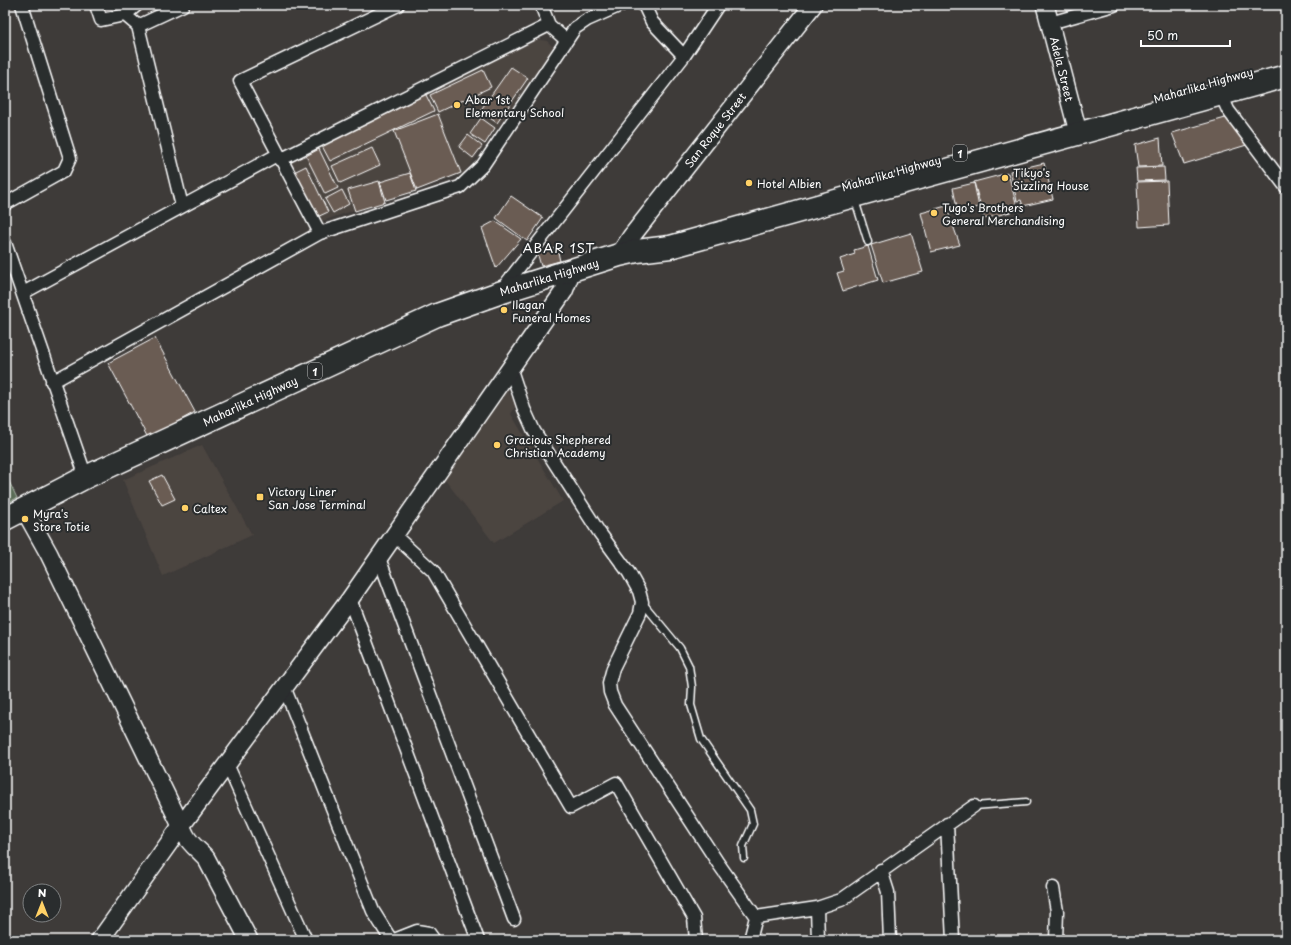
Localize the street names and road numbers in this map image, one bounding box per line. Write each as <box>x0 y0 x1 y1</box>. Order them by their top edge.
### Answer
street label: Adela Street <box>1046 35 1078 104</box>
street label: Maharlika Highway <box>1151 63 1255 107</box>
street label: San Roque Street <box>680 88 750 171</box>
road number: 1 <box>953 145 967 161</box>
street label: Maharlika Highway <box>839 151 943 195</box>
street label: Maharlika Highway <box>497 254 601 300</box>
road number: 1 <box>308 363 322 379</box>
street label: Maharlika Highway <box>200 372 300 430</box>

